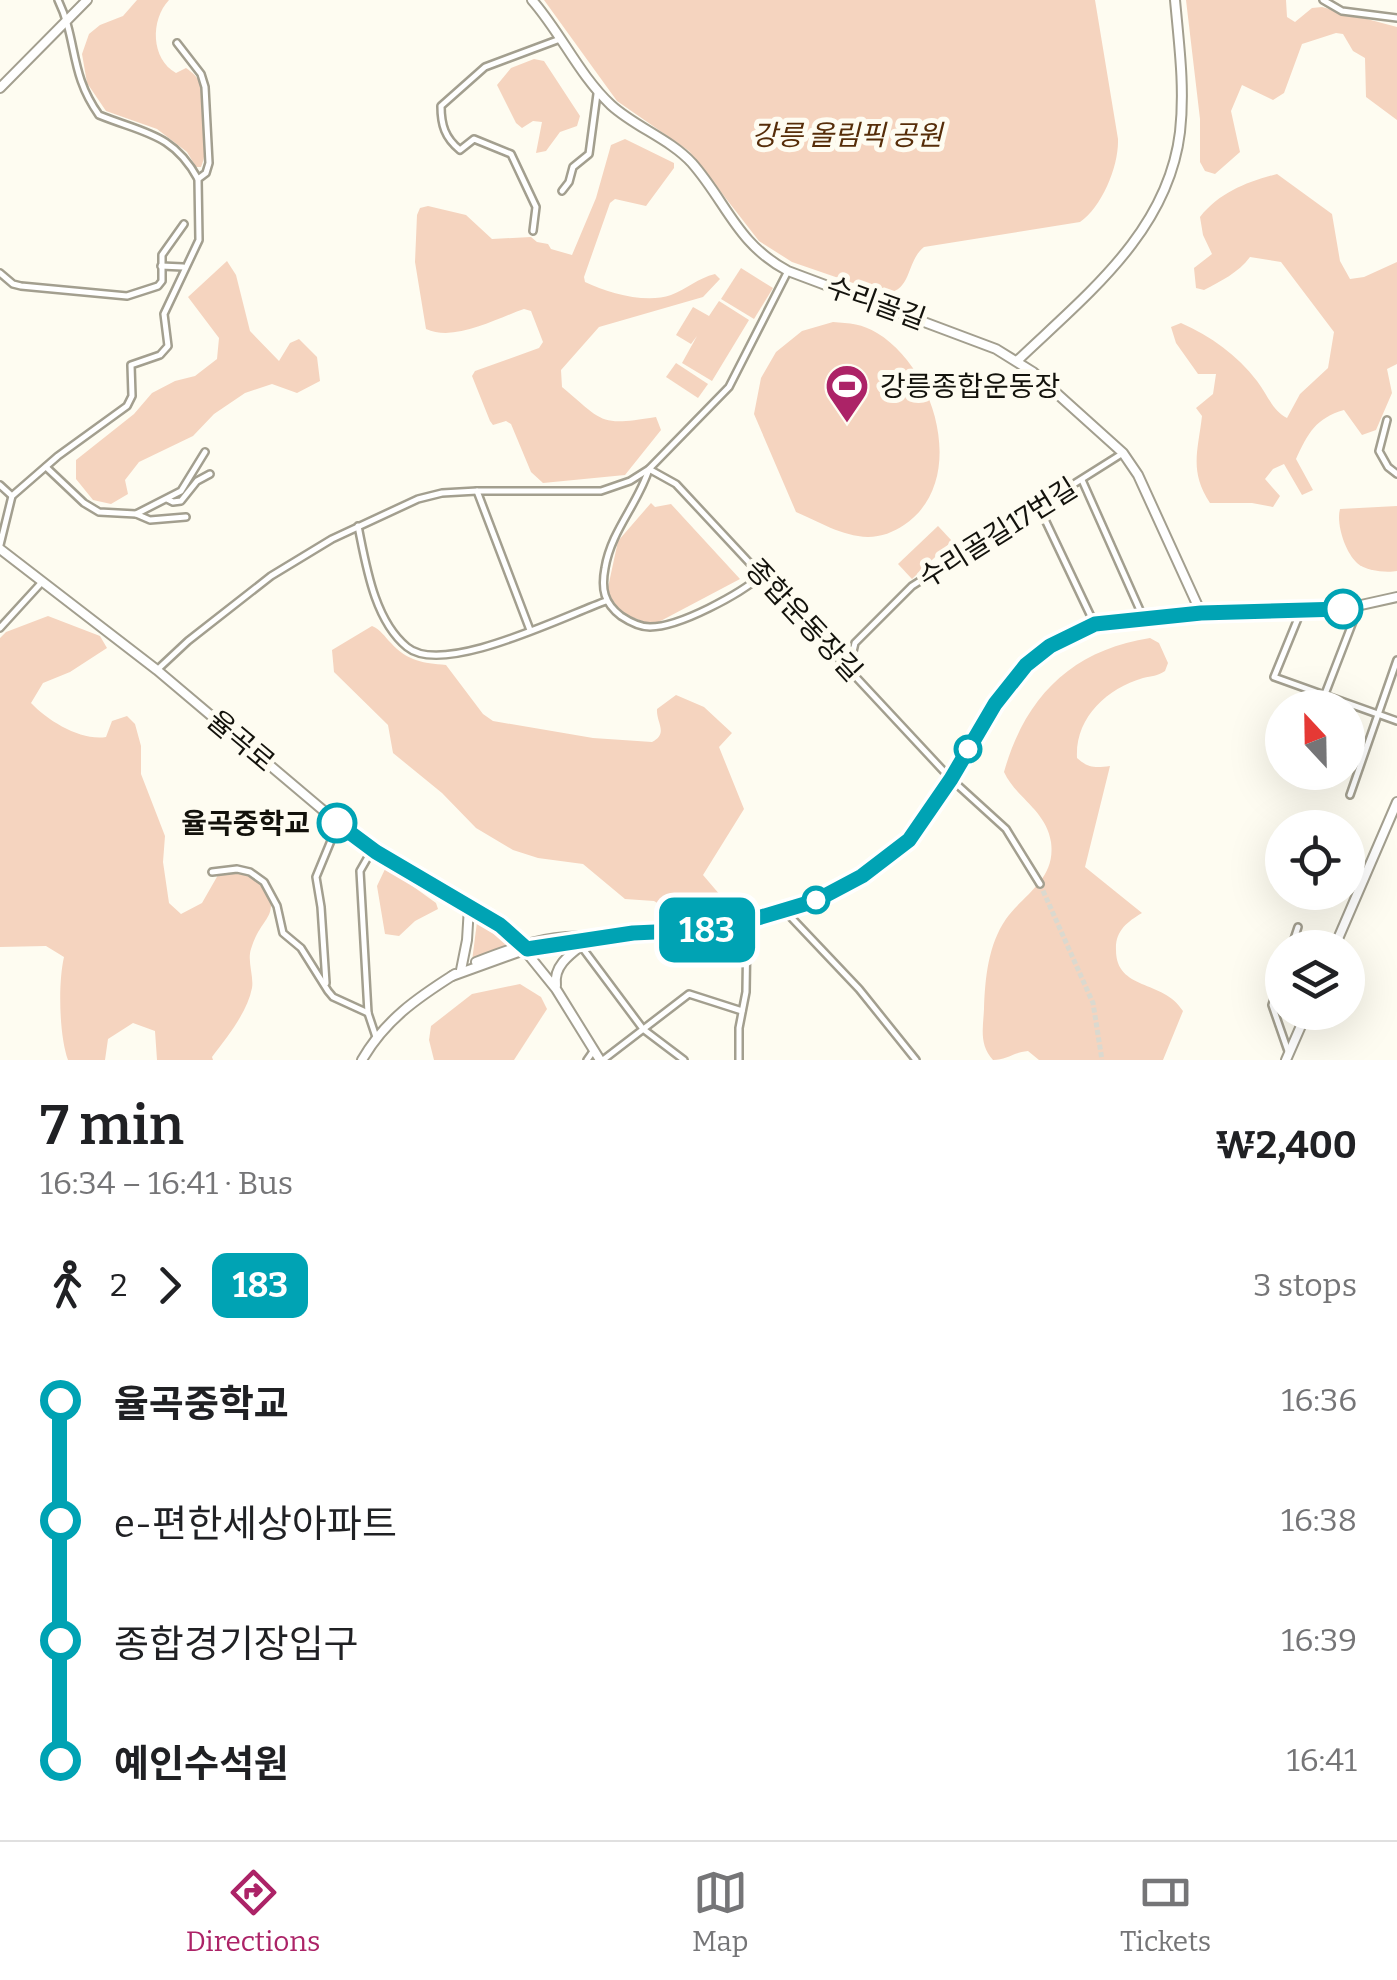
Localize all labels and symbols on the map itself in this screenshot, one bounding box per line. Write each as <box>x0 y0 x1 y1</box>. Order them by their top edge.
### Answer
park label: 강릉 올림픽 공원 <box>751 119 945 152</box>
street label: 수리골길 <box>822 270 930 336</box>
sports icon: 강릉종합운동장 <box>824 363 870 424</box>
place label: 강릉종합운동장 <box>880 370 1060 403</box>
street label: 수리골길17번길 <box>913 471 1083 595</box>
street label: 종합운동장길 <box>739 552 869 688</box>
unlabelled marker <box>1324 590 1362 628</box>
north arrow <box>1265 690 1365 790</box>
street label: 율곡로 <box>201 704 281 778</box>
unlabelled marker <box>955 736 981 762</box>
marker: 율곡중학교 <box>318 804 356 842</box>
place label: 율곡중학교 <box>181 807 310 840</box>
unlabelled marker <box>803 887 829 913</box>
line badge: 183 <box>650 898 764 962</box>

